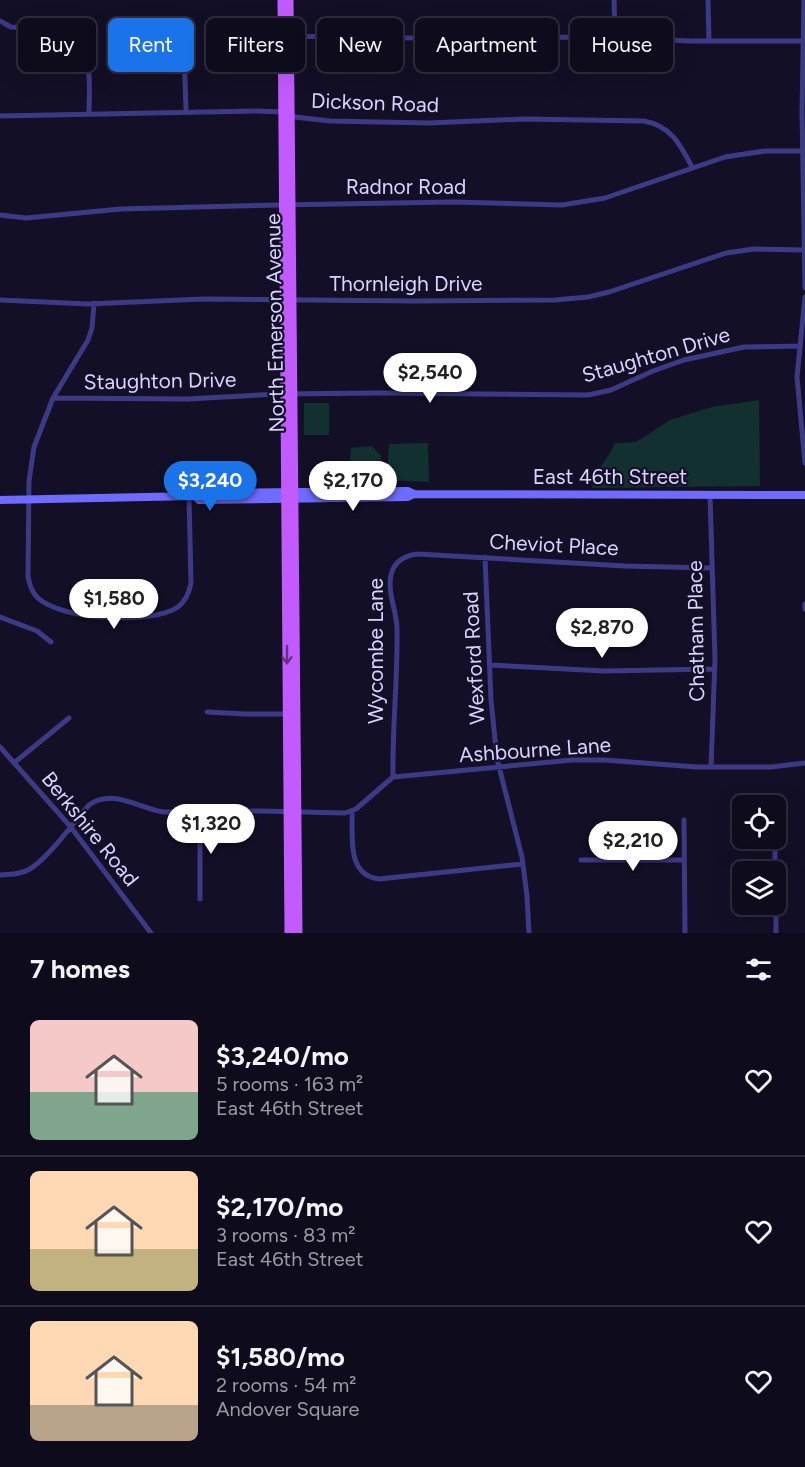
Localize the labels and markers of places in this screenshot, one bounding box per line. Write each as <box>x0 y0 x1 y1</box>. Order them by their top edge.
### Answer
pin: $2,540 <box>381 353 479 404</box>
pin: $3,240 <box>161 461 259 512</box>
pin: $2,170 <box>304 461 402 512</box>
pin: $1,580 <box>65 579 163 630</box>
pin: $2,870 <box>553 608 651 659</box>
pin: $1,320 <box>162 804 260 855</box>
pin: $2,210 <box>584 821 682 872</box>

